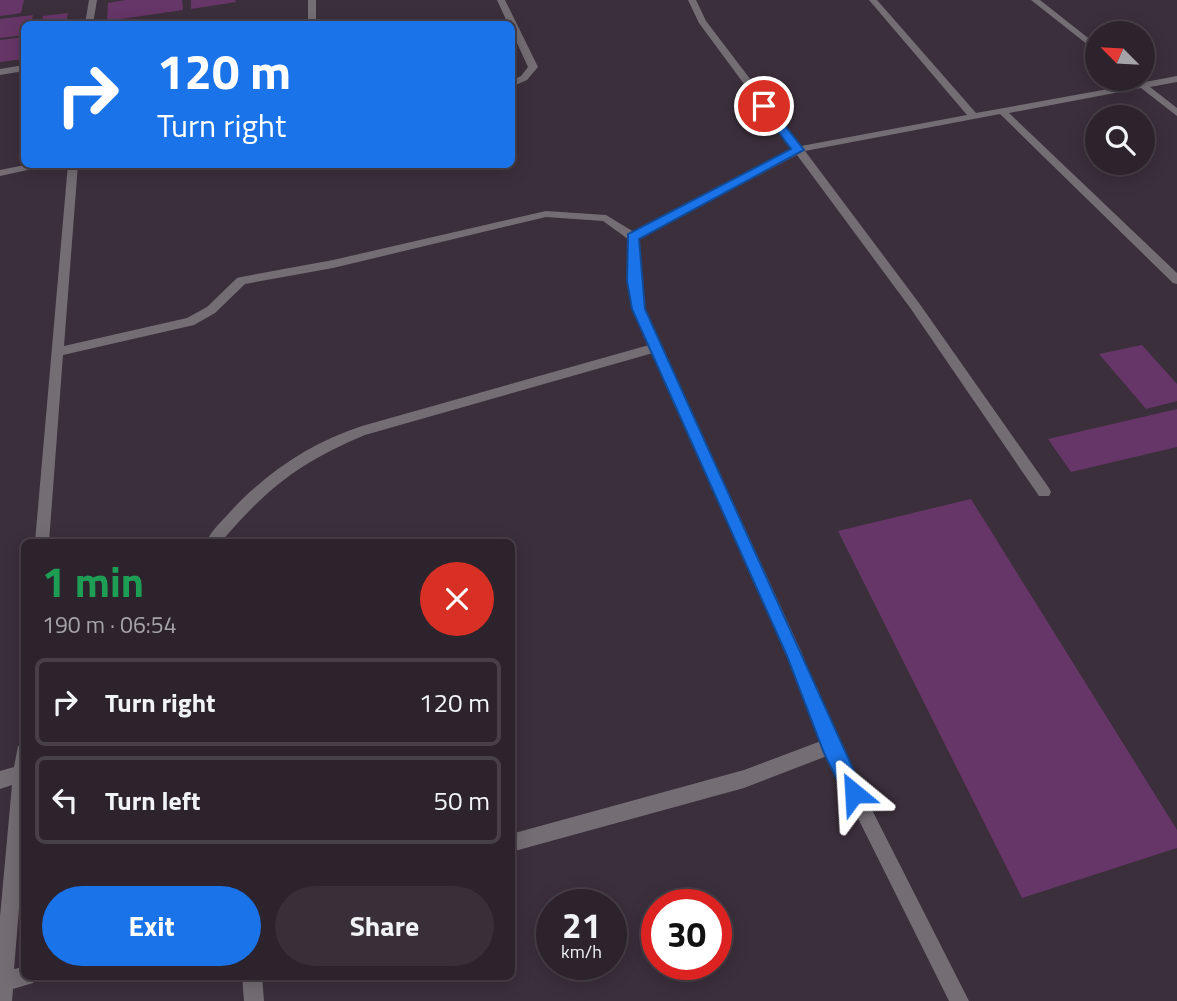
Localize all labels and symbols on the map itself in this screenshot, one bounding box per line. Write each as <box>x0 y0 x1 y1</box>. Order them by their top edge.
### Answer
north arrow <box>1085 21 1155 91</box>
pin <box>734 76 794 136</box>
position arrow <box>817 756 891 830</box>
speed limit sign: 30 <box>641 889 732 980</box>

